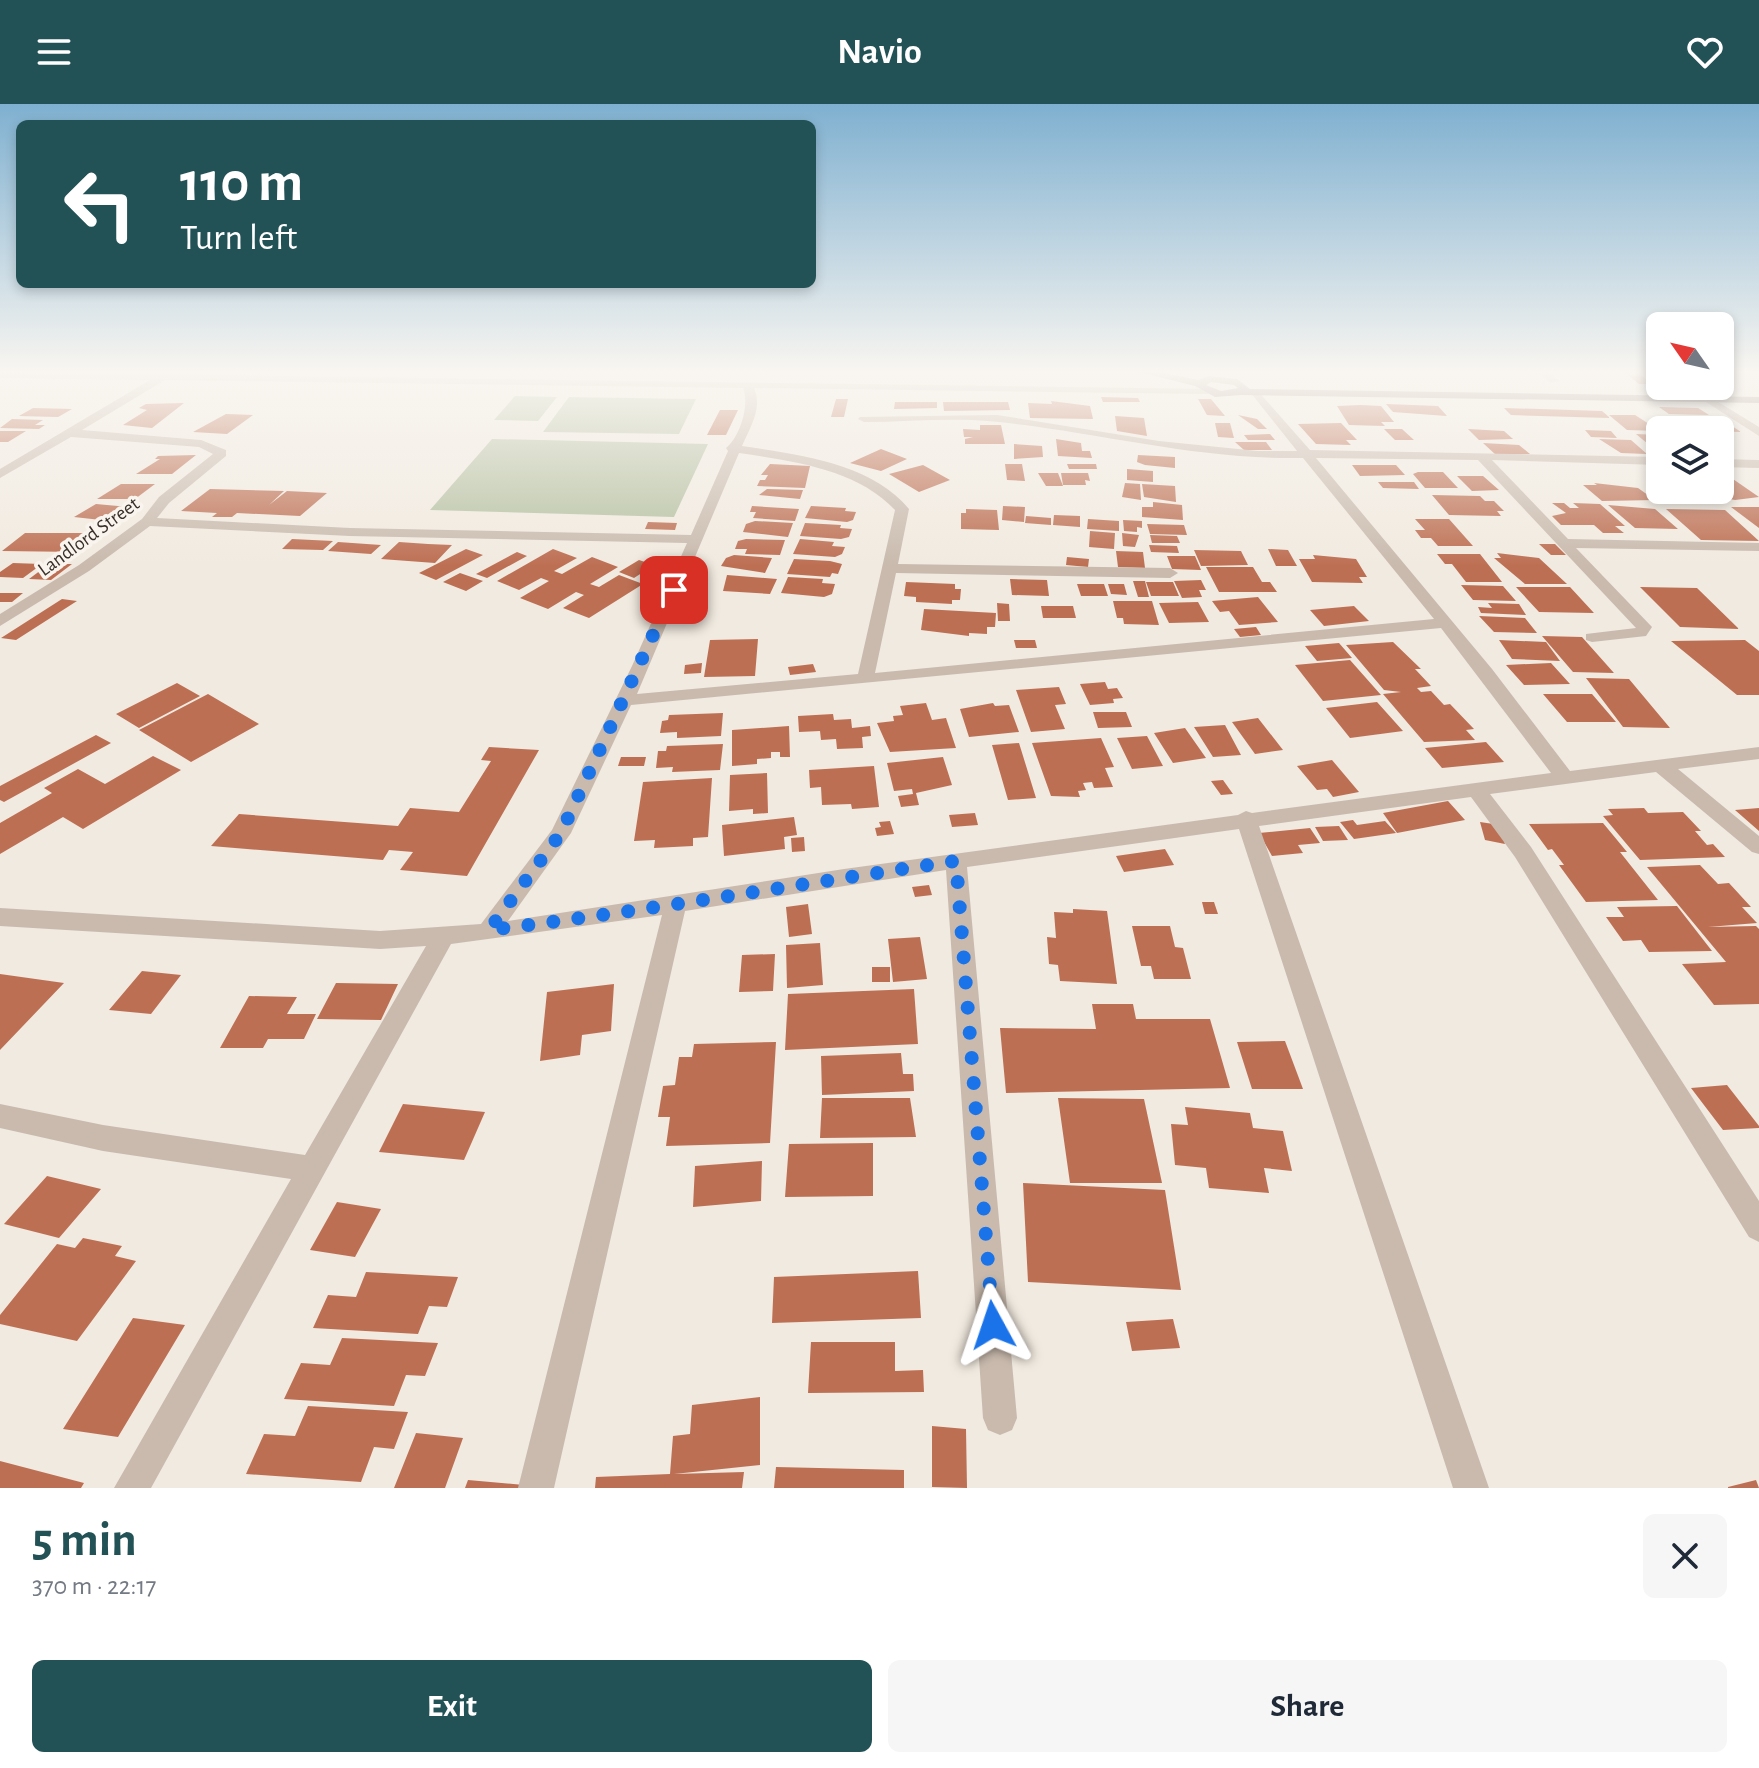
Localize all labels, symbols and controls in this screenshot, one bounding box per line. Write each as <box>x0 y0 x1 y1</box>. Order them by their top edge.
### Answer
icon: menu <box>32 30 76 74</box>
icon: heart <box>1683 30 1727 74</box>
text: Navio <box>837 34 922 70</box>
icon: left <box>48 152 152 256</box>
text: 110 m <box>180 155 303 211</box>
text: Turn left <box>180 220 297 256</box>
north arrow <box>1646 312 1734 400</box>
map controls <box>1646 312 1734 504</box>
button: layers <box>1646 416 1734 504</box>
street label: Landlord Street <box>34 493 143 580</box>
pin <box>640 556 708 624</box>
icon: arrive <box>652 568 696 612</box>
position arrow <box>951 1283 1035 1367</box>
button: close <box>1643 1514 1727 1598</box>
text: 5 min <box>32 1517 137 1565</box>
text: 370 m · 22:17 <box>32 1573 156 1599</box>
button: Exit <box>32 1660 872 1752</box>
button: Share <box>888 1660 1727 1752</box>

